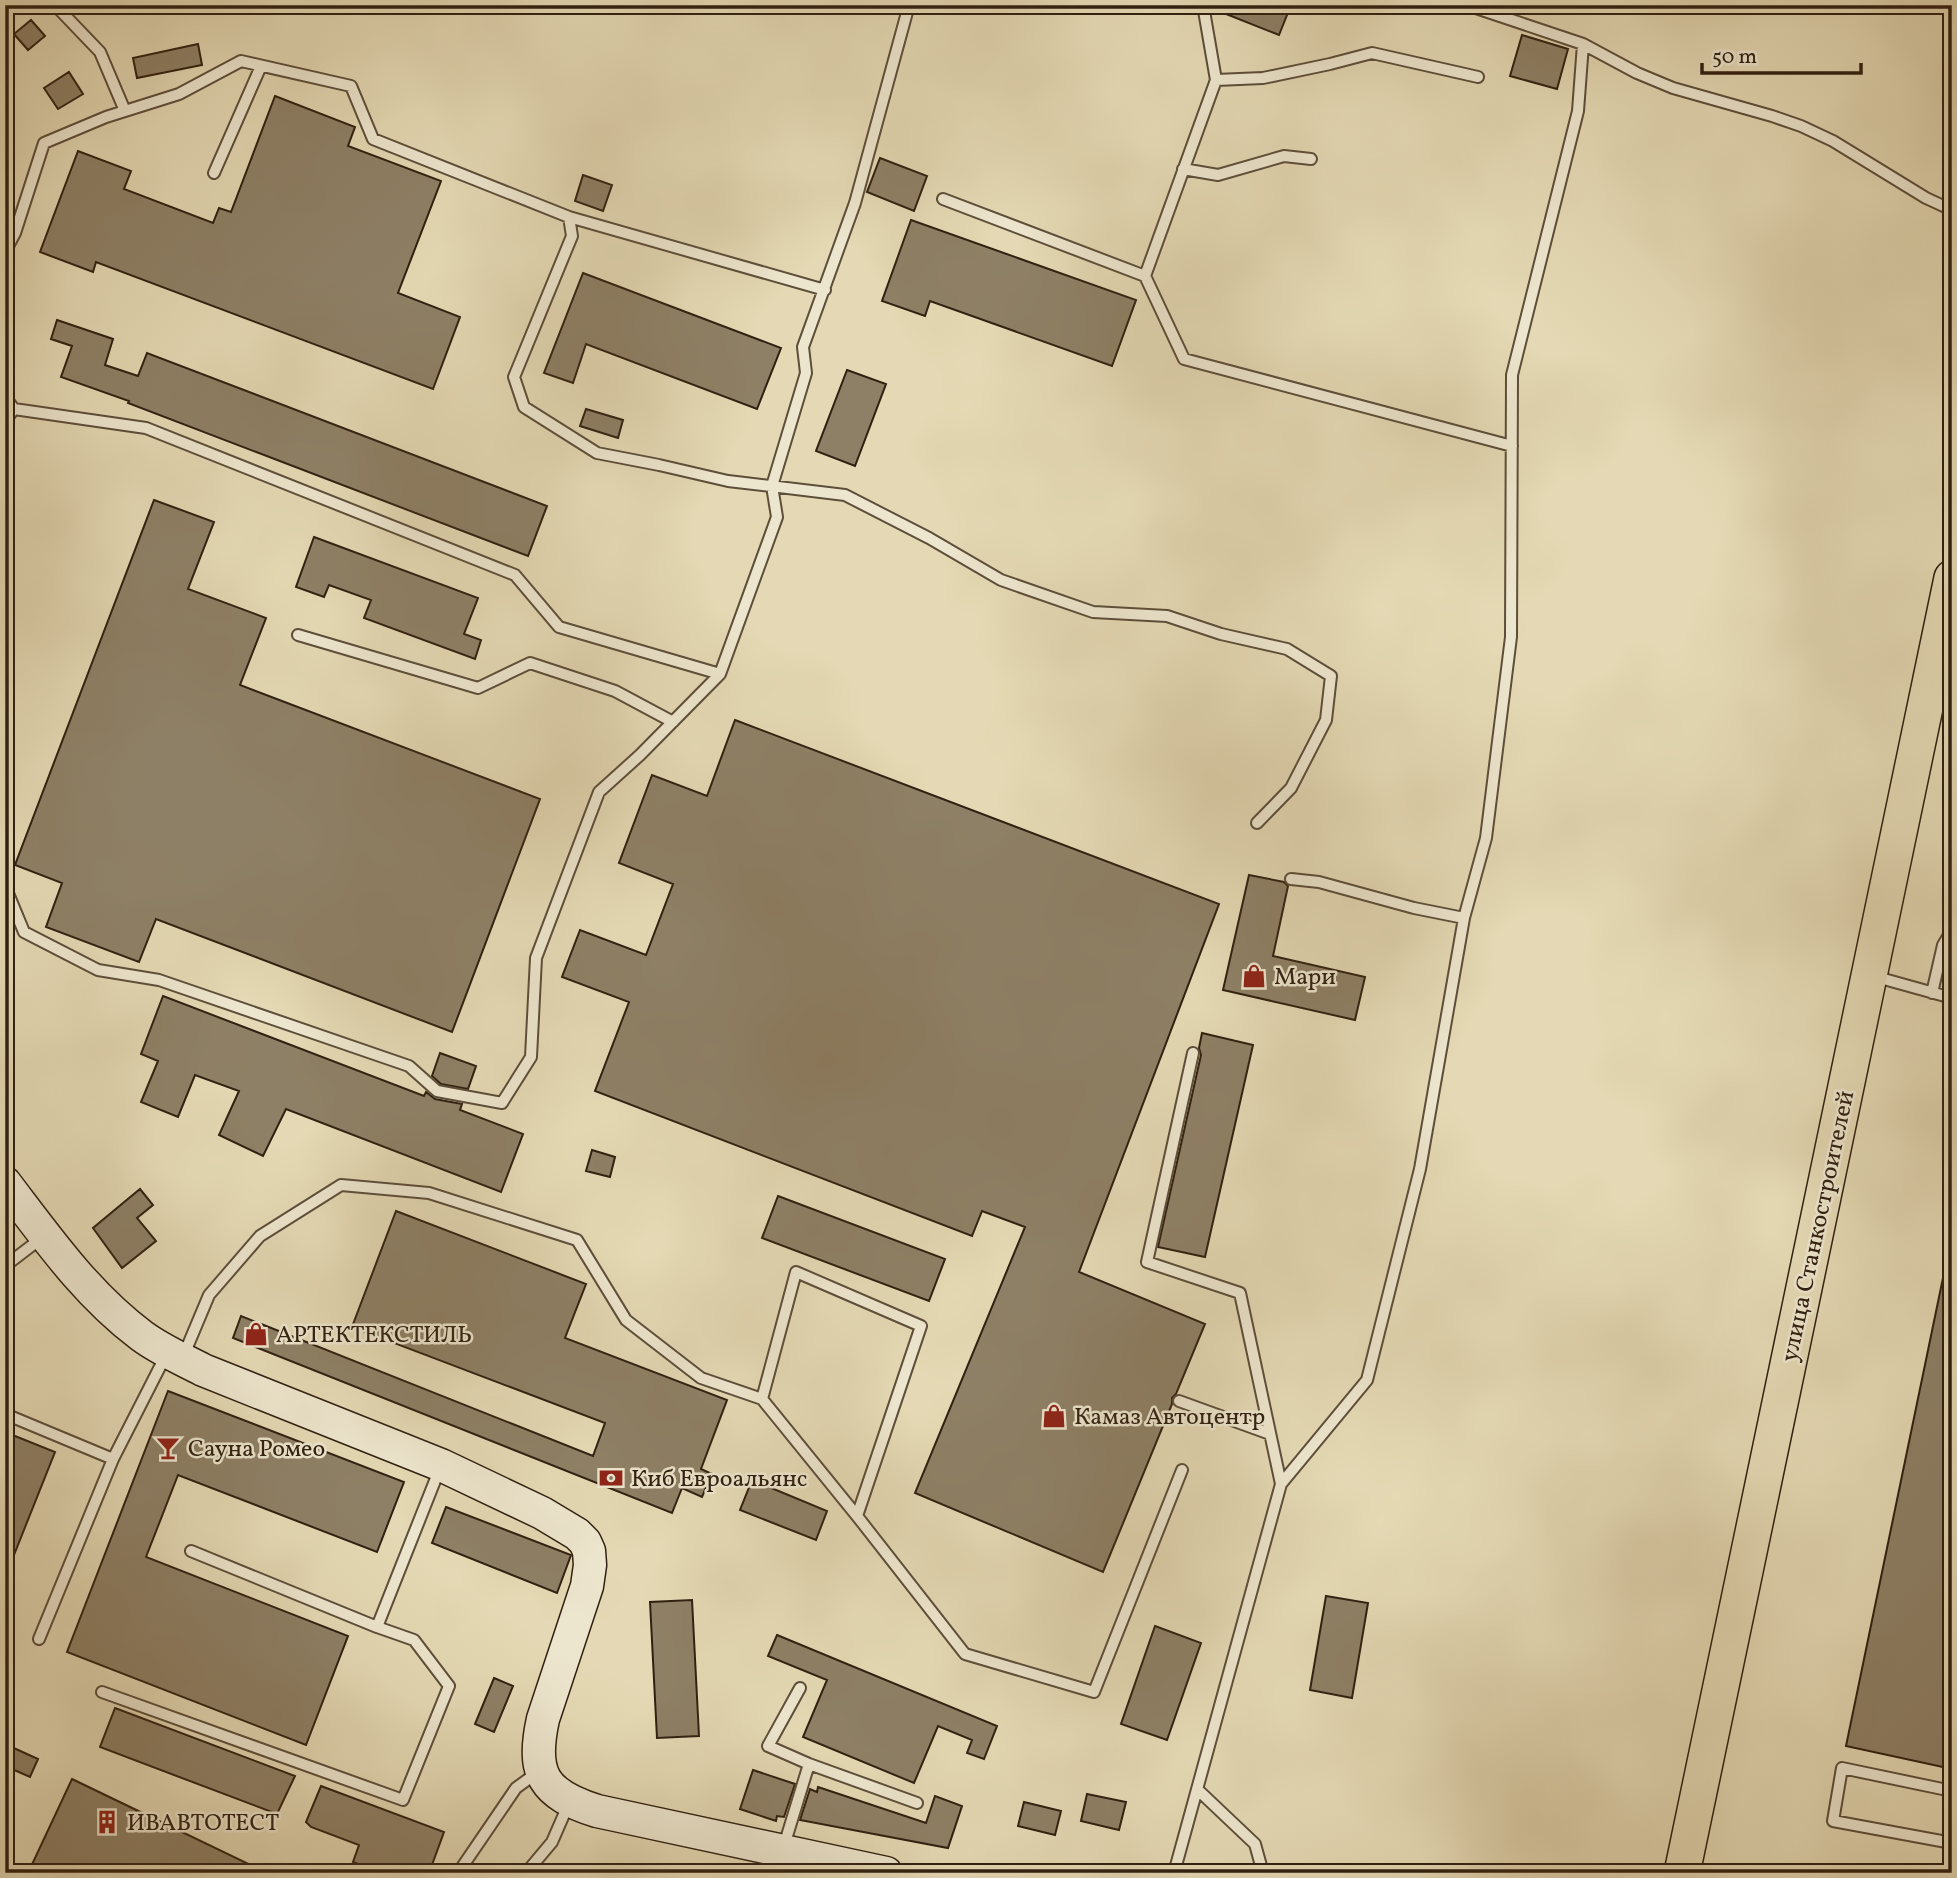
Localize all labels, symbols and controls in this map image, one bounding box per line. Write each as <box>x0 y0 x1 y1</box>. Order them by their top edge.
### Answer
scale bar <box>1702 32 1861 76</box>
text: 50 m <box>1712 43 1757 72</box>
place label: Мари <box>1274 961 1336 995</box>
shop icon: Мари <box>1240 962 1268 990</box>
street label: улица Станкостроителей <box>1774 1088 1864 1365</box>
place label: АРТЕКТЕКСТИЛЬ <box>276 1319 472 1353</box>
shop icon: АРТЕКТЕКСТИЛЬ <box>242 1320 270 1348</box>
place label: Камаз Автоцентр <box>1074 1401 1265 1435</box>
shop icon: Камаз Автоцентр <box>1040 1402 1068 1430</box>
place label: Сауна Ромео <box>188 1433 325 1467</box>
bar icon: Сауна Ромео <box>154 1434 182 1462</box>
place label: Киб Евроальянс <box>631 1463 808 1497</box>
bank icon: Киб Евроальянс <box>597 1464 625 1492</box>
place label: ИВАВТОТЕСТ <box>127 1807 279 1841</box>
building icon: ИВАВТОТЕСТ <box>93 1808 121 1836</box>

